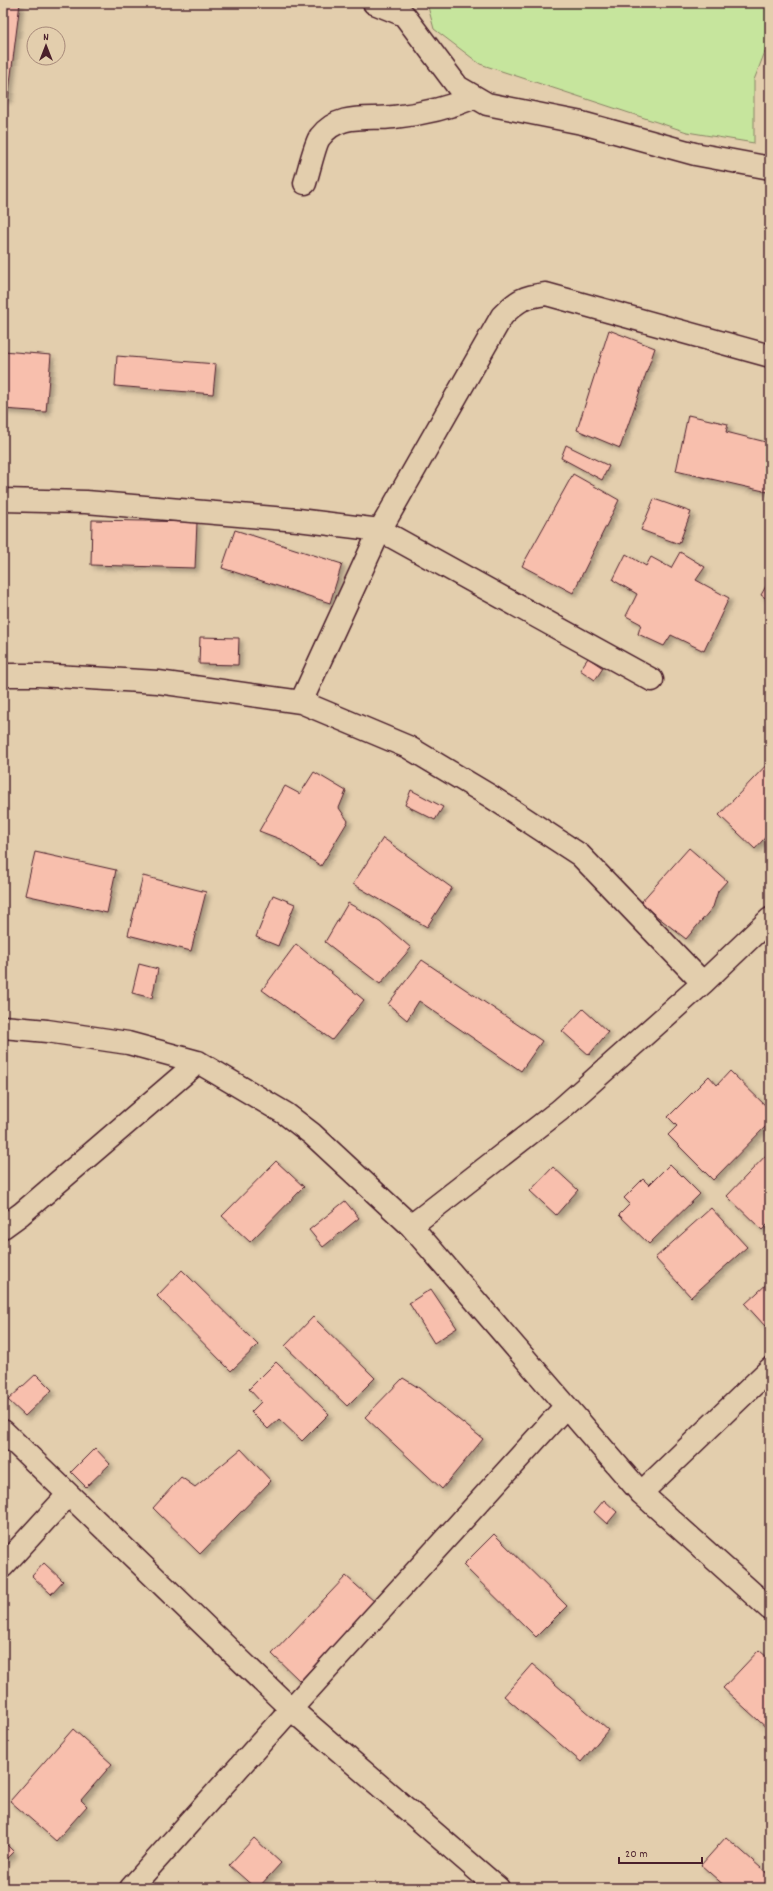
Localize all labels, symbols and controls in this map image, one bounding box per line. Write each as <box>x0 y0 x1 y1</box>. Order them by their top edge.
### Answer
north arrow <box>26 26 66 66</box>
text: N <box>43 30 49 46</box>
scale bar <box>619 1839 702 1865</box>
text: 20 m <box>625 1846 648 1863</box>

